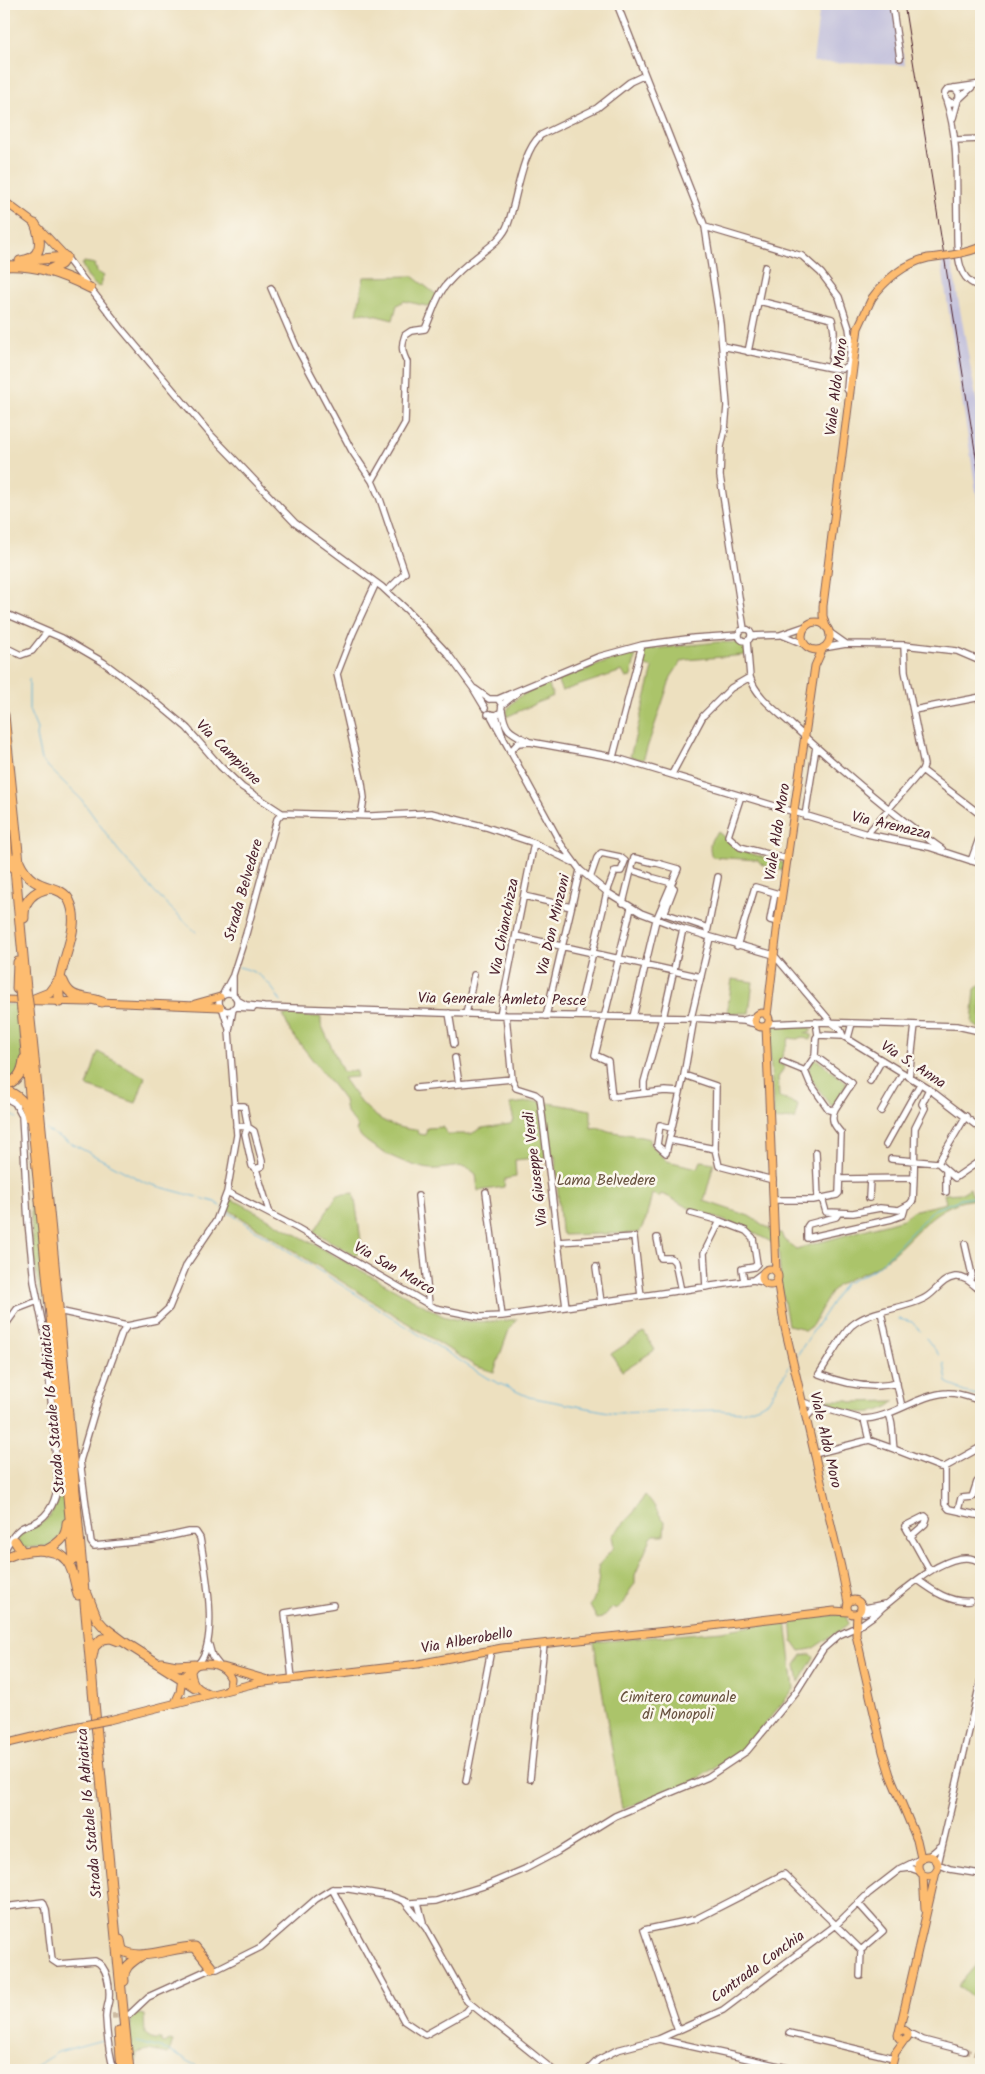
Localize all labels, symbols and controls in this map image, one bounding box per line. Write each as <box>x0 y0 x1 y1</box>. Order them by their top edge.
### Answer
street label: Viale Aldo Moro <box>819 336 855 437</box>
street label: Via Campione <box>190 715 267 792</box>
street label: Viale Aldo Moro <box>758 781 798 883</box>
street label: Via Arenazza <box>849 805 933 847</box>
street label: Strada Belvedere <box>218 836 270 944</box>
street label: Via Don Minzoni <box>531 871 578 978</box>
street label: Via Chianchizza <box>484 876 526 978</box>
street label: Via Generale Amleto Pesce <box>418 987 587 1013</box>
street label: Via S. Anna <box>875 1035 951 1095</box>
street label: Via Giuseppe Verdi <box>517 1109 555 1228</box>
park label: Lama Belvedere <box>556 1169 656 1193</box>
street label: Via San Marco <box>349 1236 440 1302</box>
street label: Strada Statale 16 Adriatica <box>34 1323 72 1495</box>
street label: Viale Aldo Moro <box>802 1389 848 1491</box>
street label: Via Alberobello <box>419 1621 515 1661</box>
park label: Cimitero comunale di Monopoli <box>620 1686 736 1727</box>
street label: Strada Statale 16 Adriatica <box>71 1727 109 1899</box>
street label: Contrada Conchia <box>706 1925 810 2009</box>

